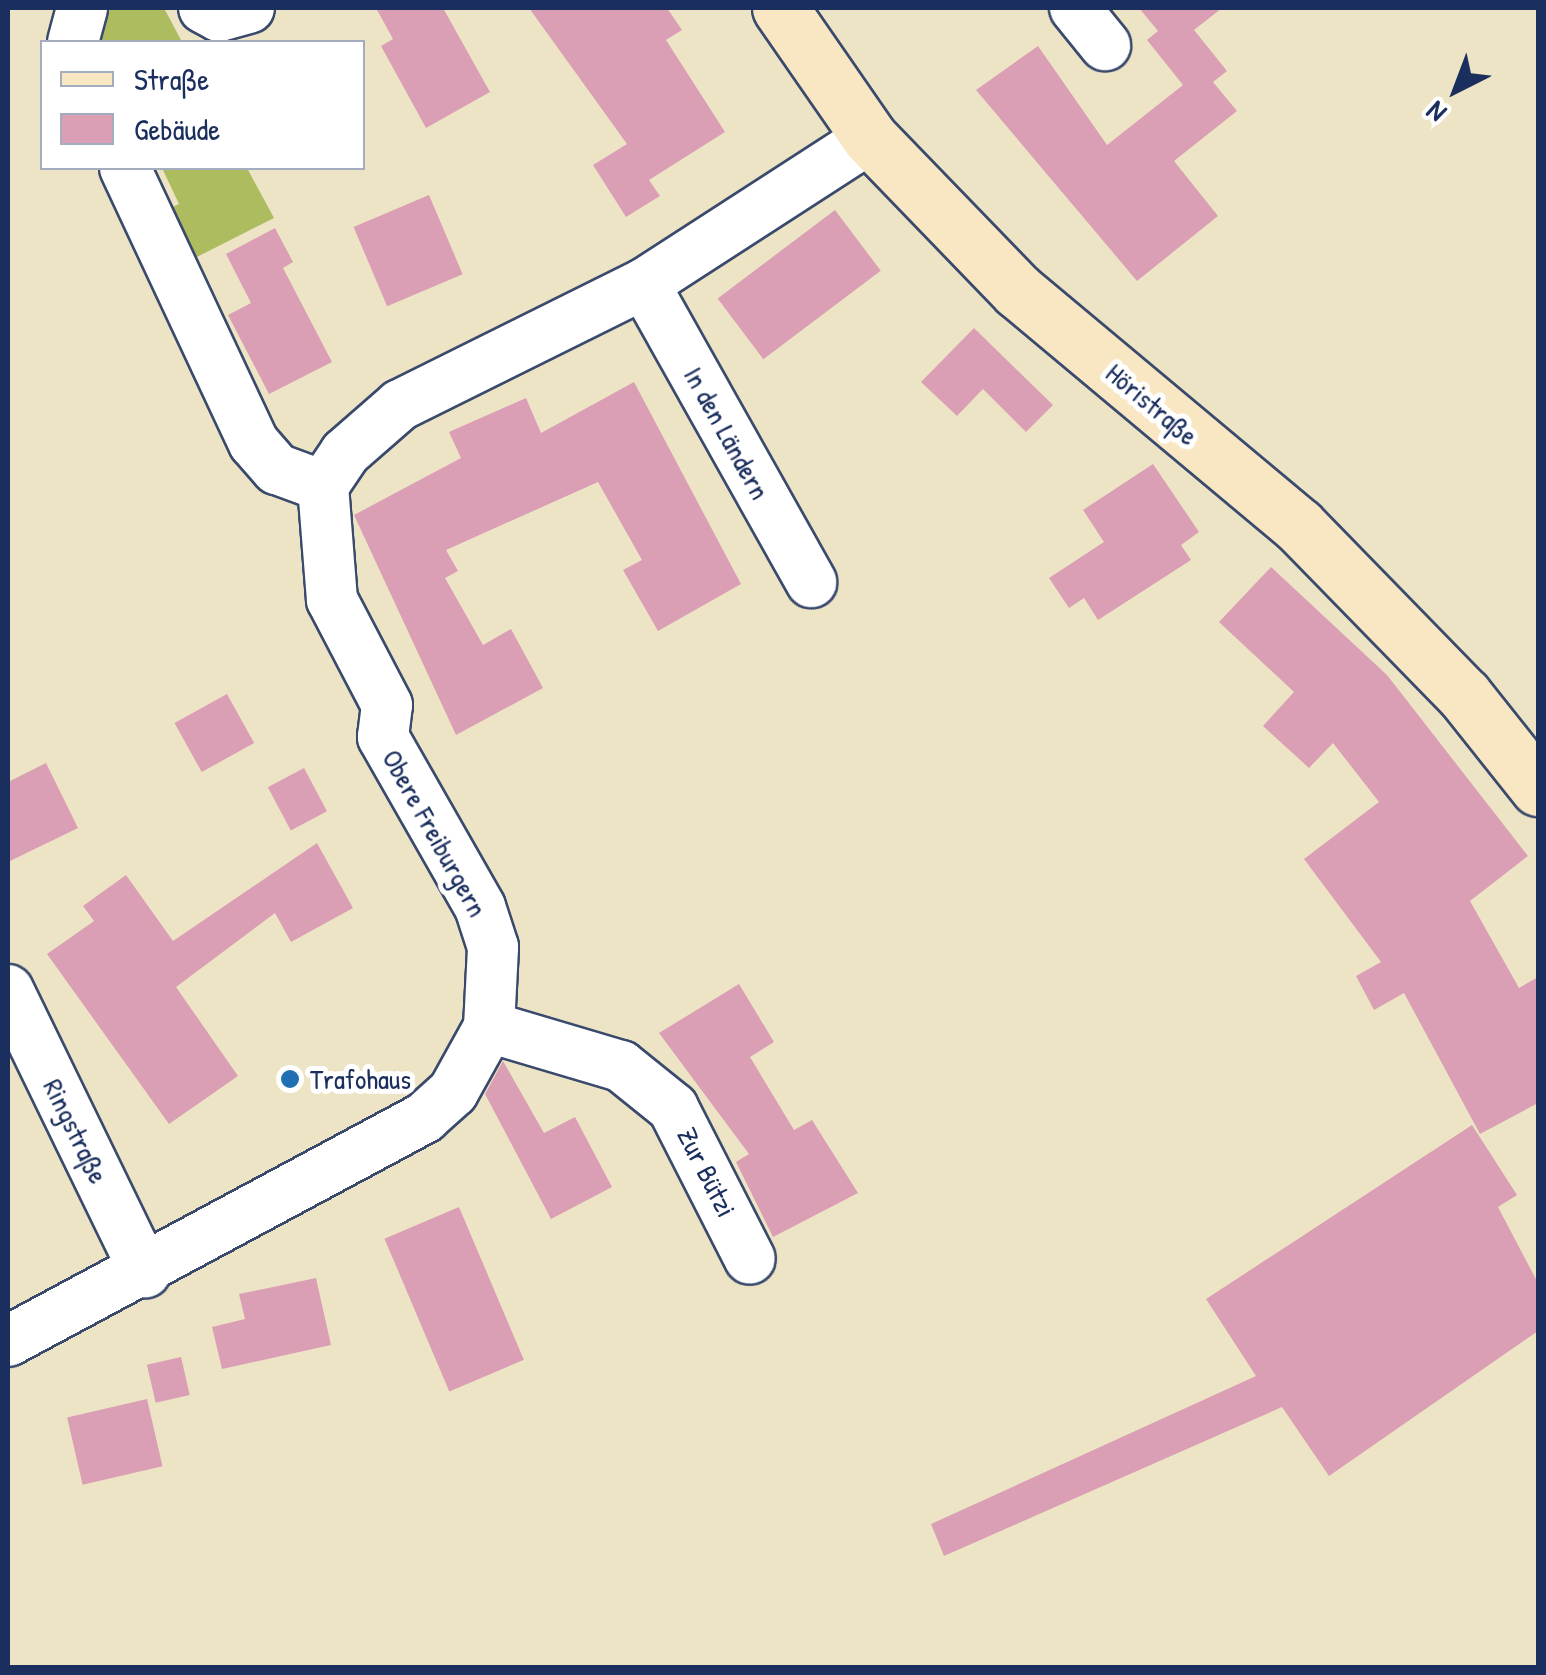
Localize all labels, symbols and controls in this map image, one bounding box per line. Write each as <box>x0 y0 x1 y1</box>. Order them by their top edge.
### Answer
legend <box>40 40 365 170</box>
north arrow <box>1406 40 1506 140</box>
text: Straße <box>134 59 209 99</box>
text: N <box>1418 93 1454 131</box>
text: Gebäude <box>134 109 220 149</box>
street label: Höristraße <box>1099 356 1205 452</box>
street label: In den Ländern <box>677 361 777 505</box>
street label: Obere Freiburgern <box>375 744 495 922</box>
place label: Trafohaus <box>310 1062 411 1096</box>
marker: Trafohaus <box>279 1068 301 1090</box>
street label: Ringstraße <box>36 1073 116 1189</box>
street label: Zur Bützi <box>670 1122 744 1222</box>

